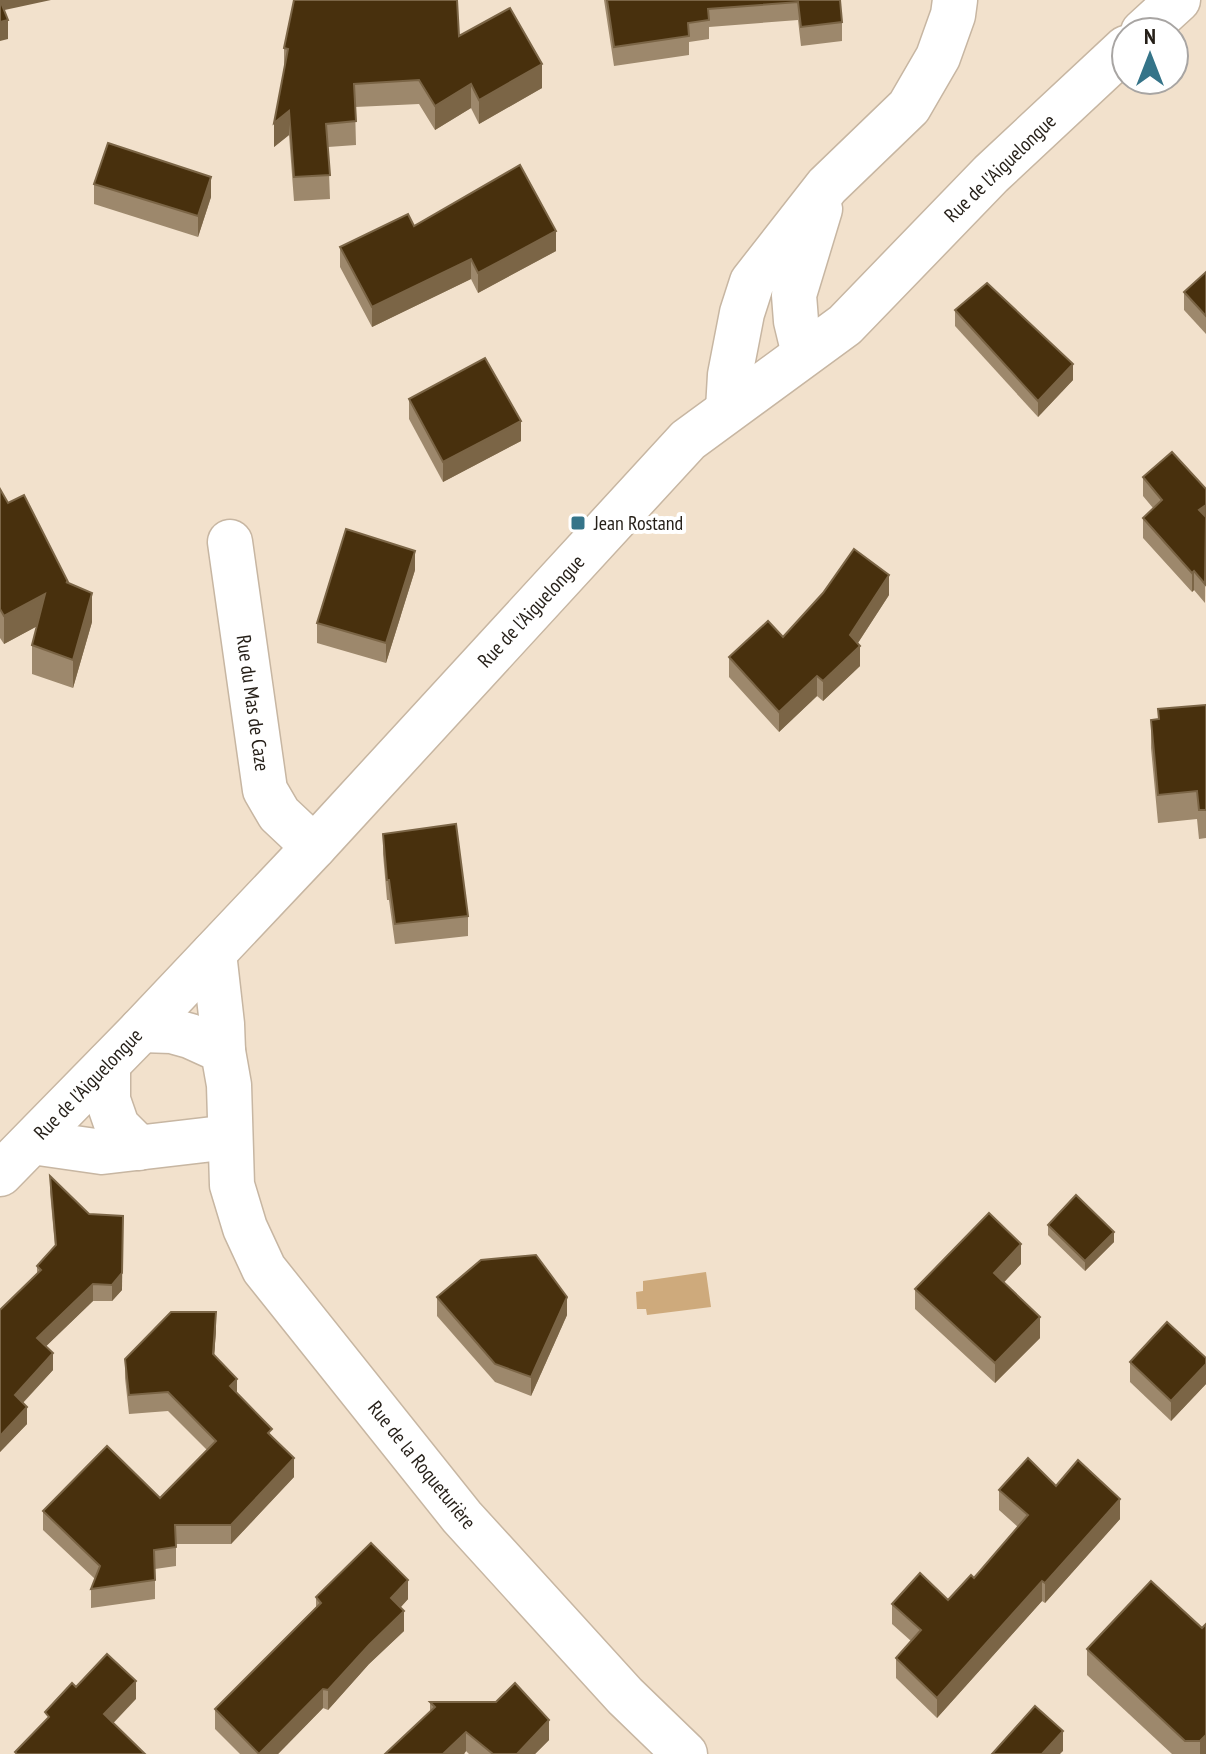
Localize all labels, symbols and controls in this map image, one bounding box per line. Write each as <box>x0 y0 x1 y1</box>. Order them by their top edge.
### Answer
north arrow <box>1110 16 1190 96</box>
text: N <box>1144 22 1156 50</box>
street label: Rue de l'Aiguelongue <box>939 108 1061 228</box>
place label: Jean Rostand <box>593 510 683 536</box>
marker: Jean Rostand <box>569 514 587 532</box>
street label: Rue de l'Aiguelongue <box>472 549 590 673</box>
street label: Rue du Mas de Caze <box>231 633 275 773</box>
street label: Rue de l'Aiguelongue <box>28 1023 148 1145</box>
street label: Rue de la Roqueturière <box>362 1395 482 1535</box>

